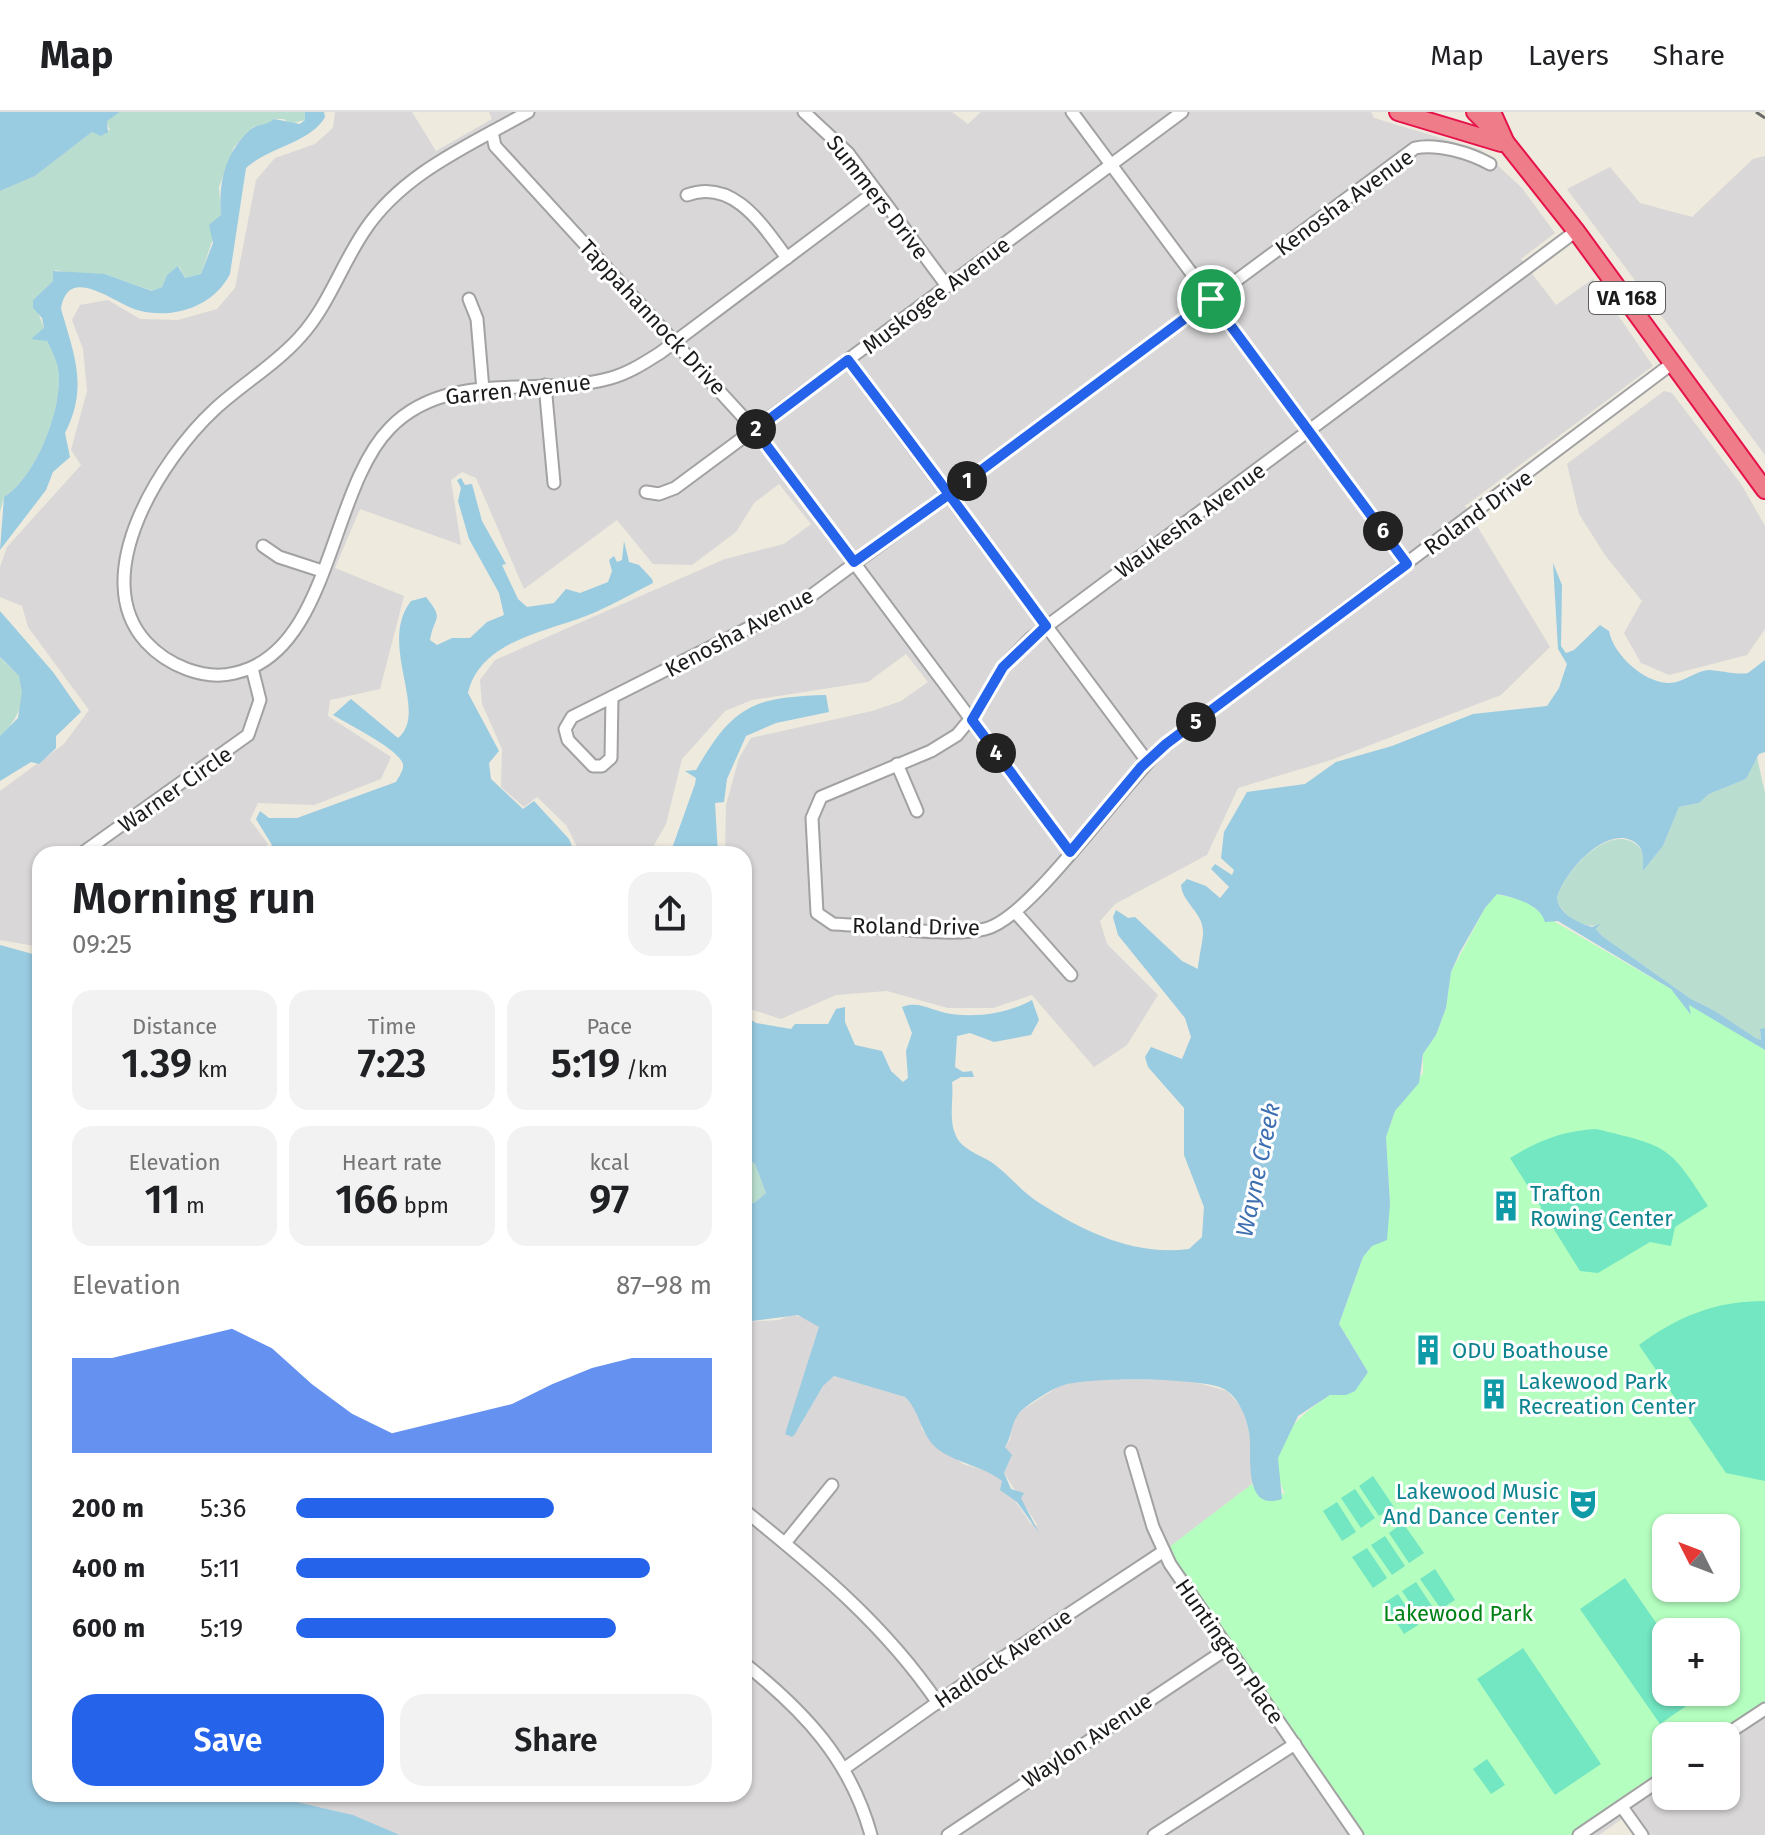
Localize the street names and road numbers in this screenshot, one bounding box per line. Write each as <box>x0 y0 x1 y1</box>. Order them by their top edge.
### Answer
street label: Summers Drive <box>821 130 935 265</box>
street label: Kenosha Avenue <box>1270 143 1419 262</box>
street label: Muskogee Avenue <box>857 231 1016 360</box>
street label: Tappahannock Drive <box>574 234 732 401</box>
road number: VA 168 <box>1589 282 1665 314</box>
street label: Garren Avenue <box>444 368 592 411</box>
street label: Waukesha Avenue <box>1110 457 1271 584</box>
street label: Roland Drive <box>1419 464 1538 561</box>
street label: Kenosha Avenue <box>660 582 818 683</box>
street label: Warner Circle <box>113 740 237 838</box>
street label: Roland Drive <box>852 912 980 941</box>
street label: Huntington Place <box>1169 1573 1290 1729</box>
street label: Hadlock Avenue <box>929 1603 1077 1714</box>
street label: Waylon Avenue <box>1017 1687 1157 1794</box>

